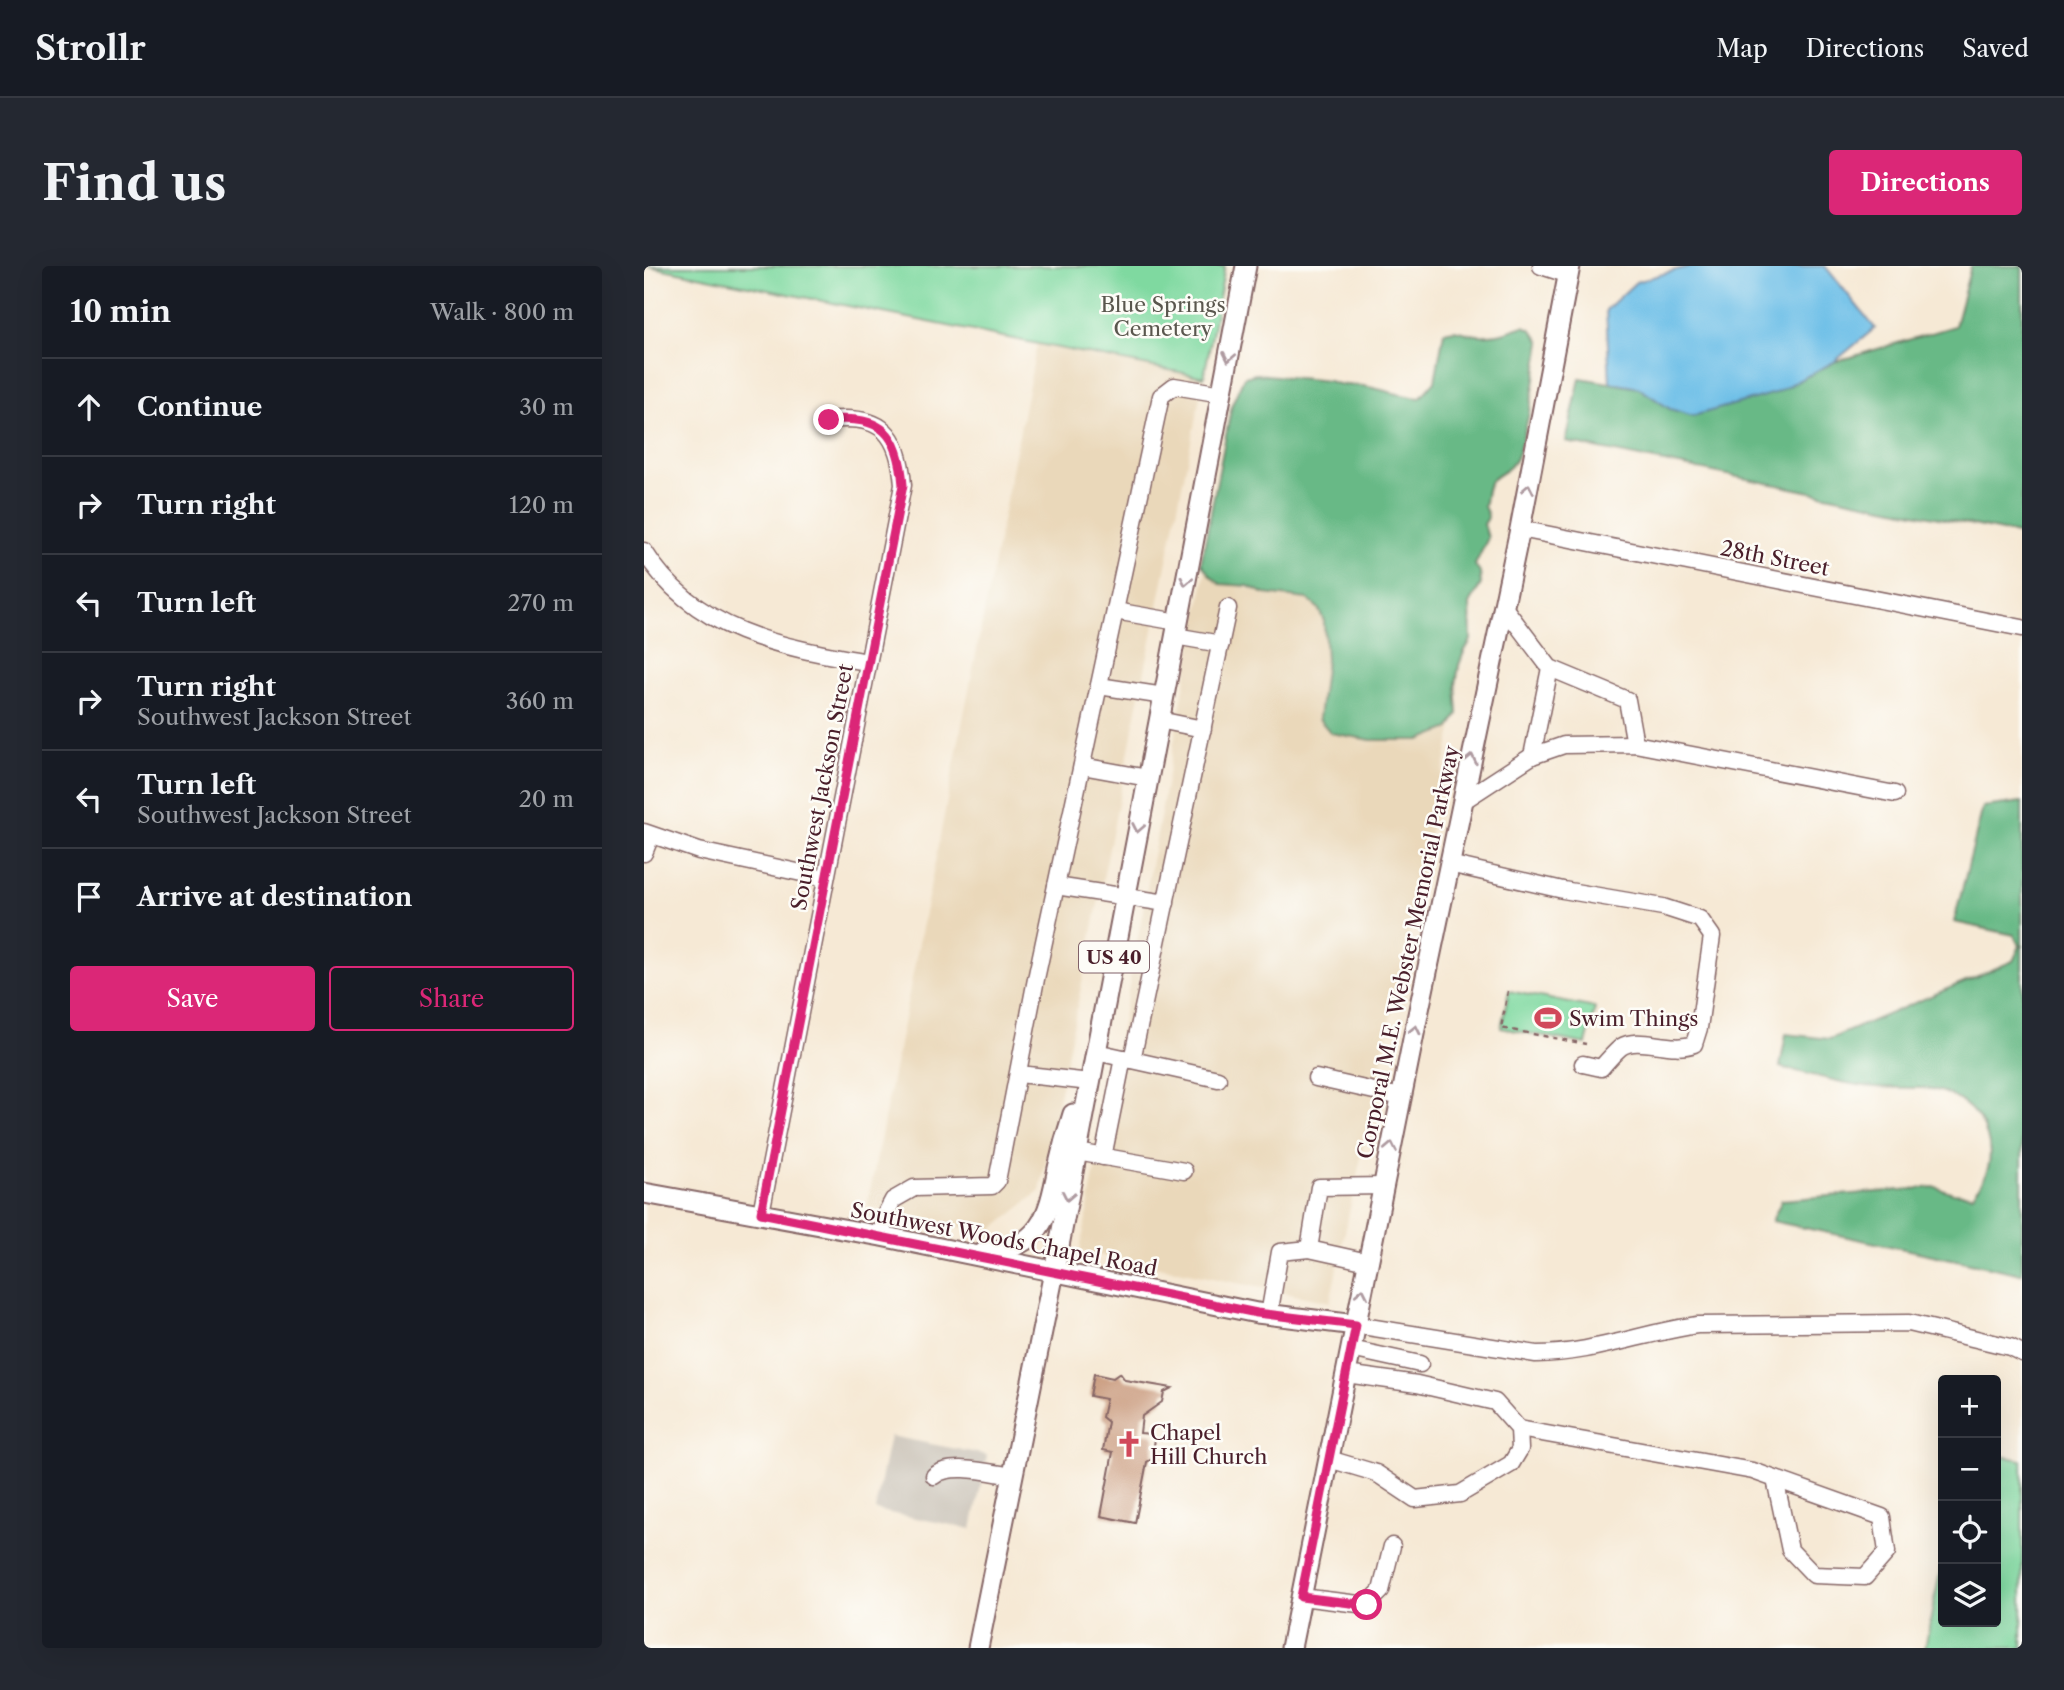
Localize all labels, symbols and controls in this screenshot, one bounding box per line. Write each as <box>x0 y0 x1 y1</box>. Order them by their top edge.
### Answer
text: Strollr <box>35 28 146 69</box>
text: Map <box>1716 34 1768 63</box>
text: Directions <box>1806 34 1924 63</box>
text: Saved <box>1962 34 2029 63</box>
button: Directions <box>1829 150 2022 215</box>
text: Find us <box>42 152 226 213</box>
park label: Blue Springs Cemetery <box>1100 292 1226 341</box>
text: 10 min <box>70 293 171 330</box>
text: Walk · 800 m <box>430 298 574 326</box>
one-way arrow <box>1222 351 1237 363</box>
icon: ahead <box>70 388 108 426</box>
text: Continue <box>137 391 262 423</box>
text: 30 m <box>519 393 574 421</box>
route end <box>813 404 844 435</box>
one-way arrow <box>1519 483 1534 495</box>
icon: right <box>70 486 108 524</box>
text: Turn right <box>137 489 276 521</box>
text: 120 m <box>509 491 574 519</box>
street label: 28th Street <box>1719 535 1832 581</box>
one-way arrow <box>1179 574 1194 586</box>
icon: left <box>70 584 108 622</box>
text: Turn left <box>137 587 256 619</box>
text: 270 m <box>507 589 574 617</box>
street label: Southwest Jackson Street <box>786 661 858 912</box>
text: Turn right <box>137 671 276 703</box>
icon: right <box>70 682 108 720</box>
text: 360 m <box>506 687 574 715</box>
text: Southwest Jackson Street <box>137 703 412 731</box>
street label: Corporal M.E. Webster Memorial Parkway <box>1352 743 1464 1161</box>
one-way arrow <box>1463 753 1478 765</box>
text: Turn left <box>137 769 256 801</box>
icon: left <box>70 780 108 818</box>
text: 20 m <box>519 785 574 813</box>
text: Southwest Jackson Street <box>137 801 412 829</box>
one-way arrow <box>1132 822 1147 834</box>
icon: arrive <box>70 878 108 916</box>
text: Arrive at destination <box>137 881 412 913</box>
road number: US 40 <box>1079 942 1149 972</box>
button: Save <box>70 966 315 1031</box>
button: Share <box>329 966 574 1031</box>
sports icon: Swim Things <box>1533 1003 1563 1033</box>
place label: Swim Things <box>1569 1006 1698 1031</box>
one-way arrow <box>1406 1024 1421 1036</box>
one-way arrow <box>1383 1141 1398 1153</box>
one-way arrow <box>1062 1190 1077 1202</box>
street label: Southwest Woods Chapel Road <box>849 1197 1160 1281</box>
one-way arrow <box>1353 1287 1368 1299</box>
map controls <box>1938 1375 2001 1627</box>
button: + <box>1938 1375 2001 1438</box>
place label: Chapel Hill Church <box>1150 1420 1267 1469</box>
church icon: Chapel Hill Church <box>1114 1429 1144 1459</box>
button: − <box>1938 1438 2001 1501</box>
button: locate <box>1938 1501 2001 1564</box>
button: layers <box>1938 1564 2001 1627</box>
route start <box>1351 1589 1382 1620</box>

